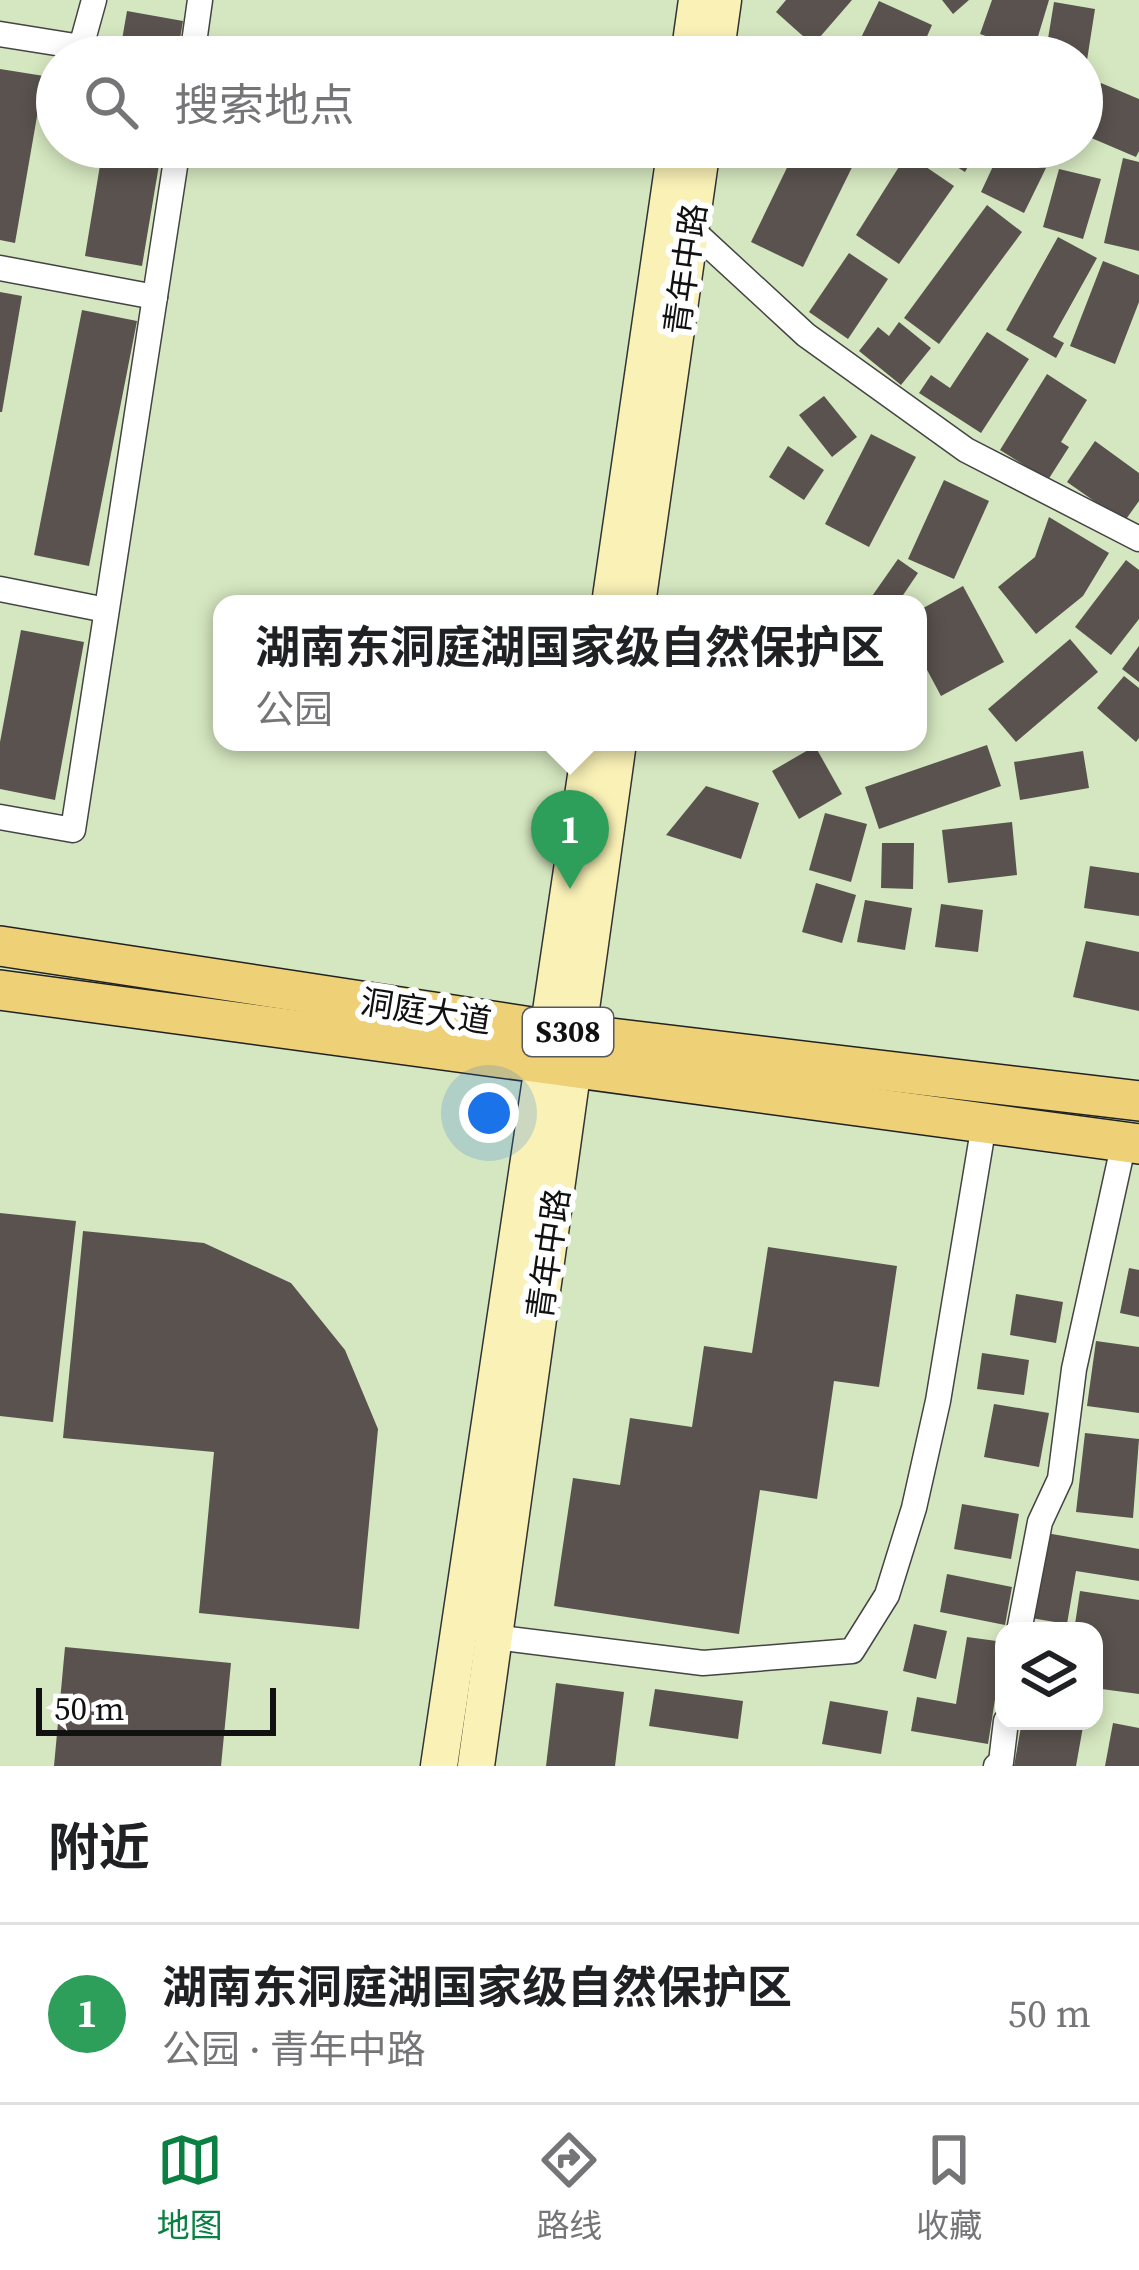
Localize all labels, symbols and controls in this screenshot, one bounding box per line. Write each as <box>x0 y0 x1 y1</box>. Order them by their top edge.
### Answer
search box <box>36 36 1103 168</box>
icon: search <box>78 69 144 135</box>
text: 搜索地点 <box>174 74 354 136</box>
street label: 青年中路 <box>654 201 717 338</box>
popup <box>213 595 927 751</box>
text: 湖南东洞庭湖国家级自然保护区 <box>255 616 885 678</box>
text: 公园 <box>255 683 333 736</box>
pin: 1 <box>531 790 609 889</box>
street label: 洞庭大道 <box>357 979 495 1044</box>
road number: S308 <box>523 1008 613 1056</box>
your location <box>459 1083 519 1143</box>
street label: 青年中路 <box>517 1186 580 1323</box>
map controls <box>995 1622 1103 1730</box>
button: layers <box>995 1622 1103 1730</box>
scale bar <box>36 1682 276 1735</box>
text: 50 m <box>54 1686 124 1731</box>
text: 附近 <box>48 1812 150 1882</box>
text: 湖南东洞庭湖国家级自然保护区 <box>162 1956 792 2018</box>
text: 1 <box>76 1987 98 2040</box>
text: 50 m <box>1008 1987 1091 2040</box>
text: 公园 · 青年中路 <box>162 2023 426 2076</box>
tab: 地图 <box>157 2127 223 2248</box>
tab: 路线 <box>536 2127 602 2248</box>
tab: 收藏 <box>916 2127 982 2248</box>

